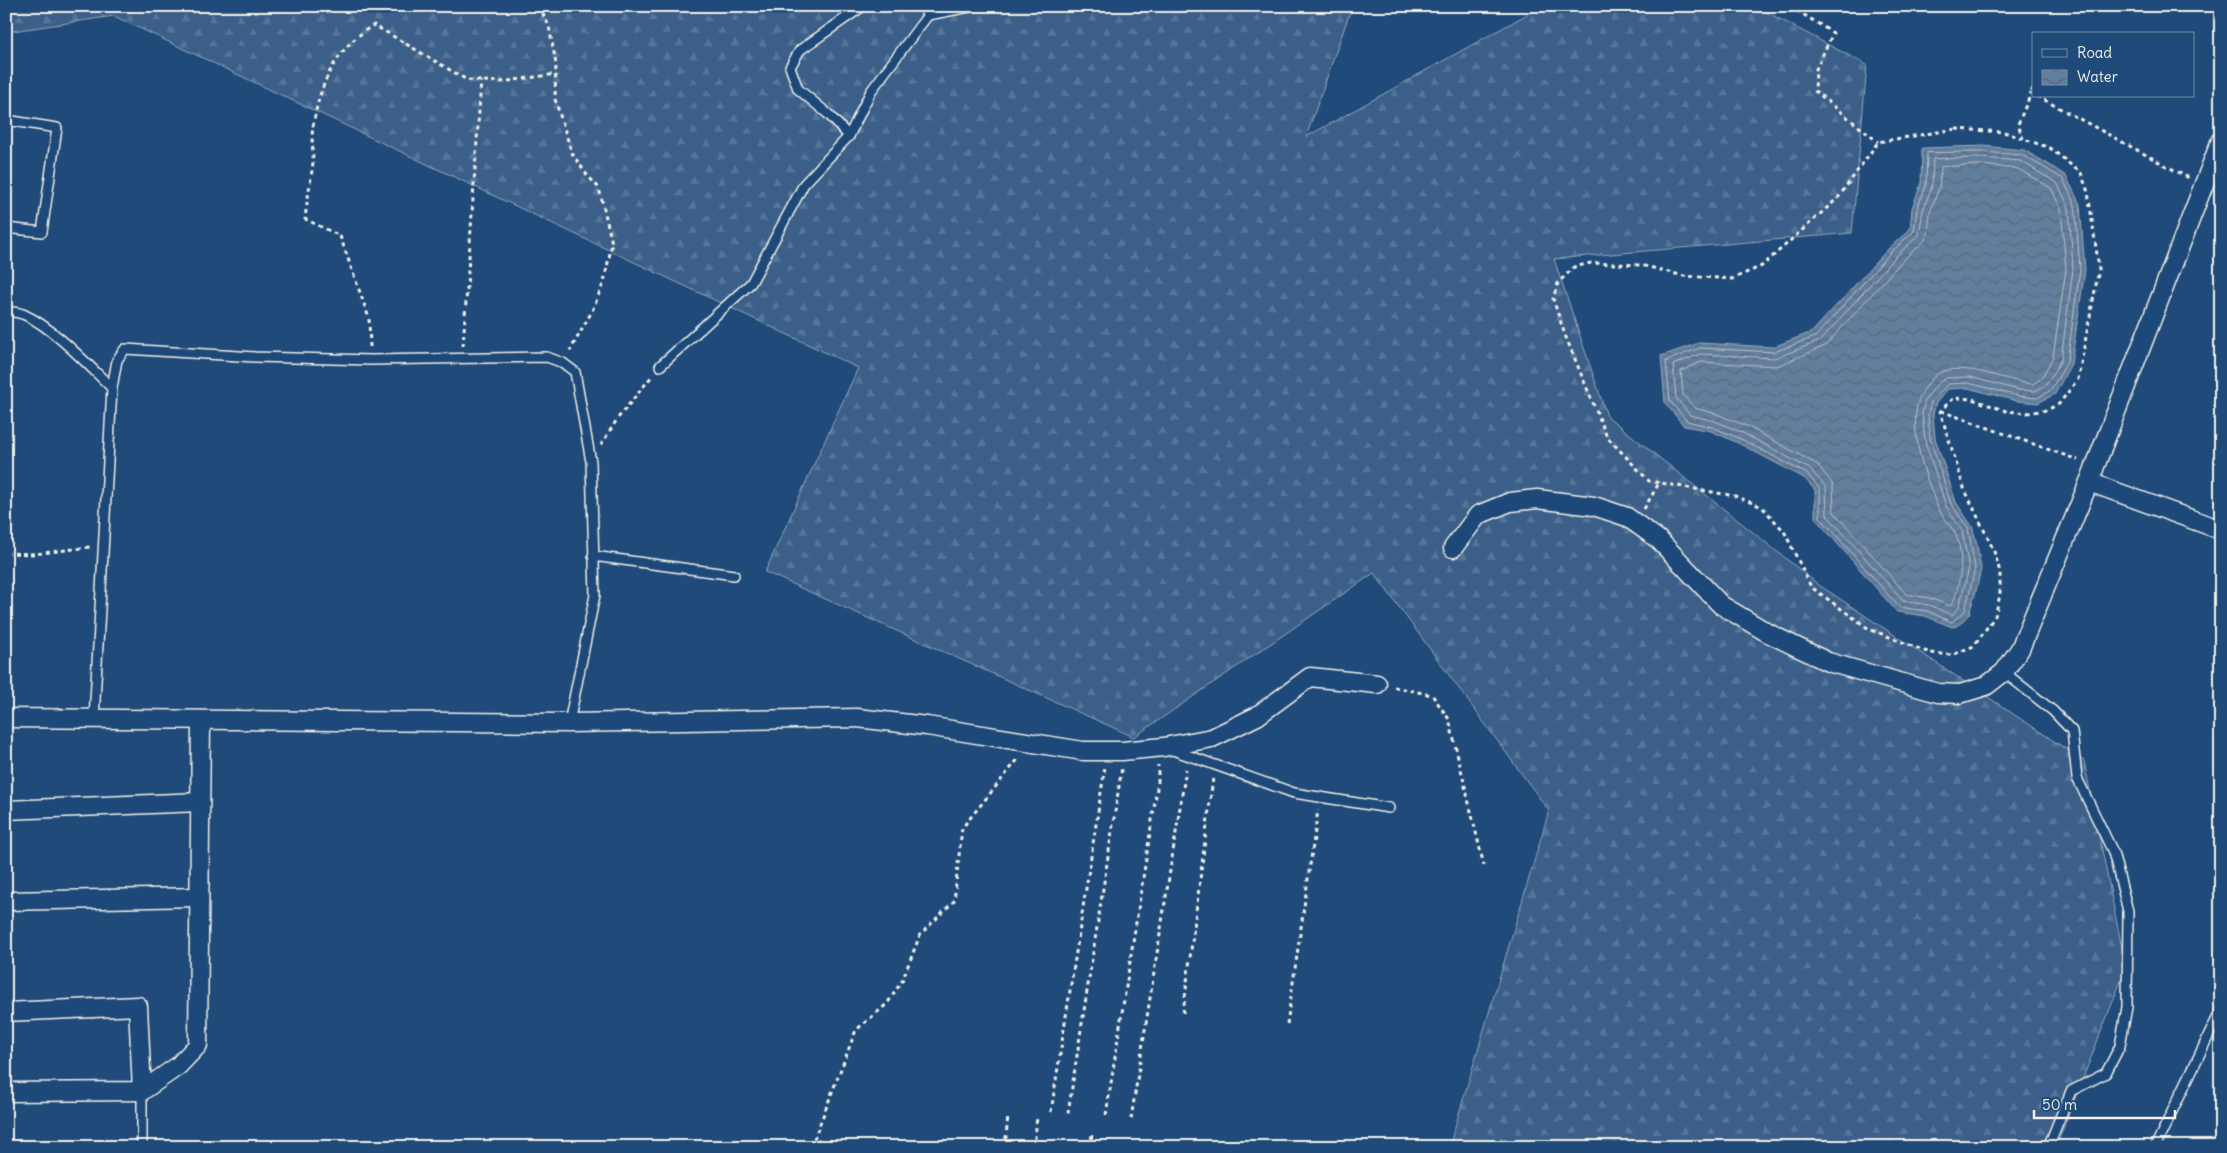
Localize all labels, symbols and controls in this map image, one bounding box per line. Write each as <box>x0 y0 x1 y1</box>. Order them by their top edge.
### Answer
legend <box>2032 32 2194 98</box>
text: Road <box>2077 43 2112 62</box>
text: Water <box>2077 67 2118 86</box>
scale bar <box>2034 1088 2176 1120</box>
text: 50 m <box>2042 1095 2077 1114</box>

